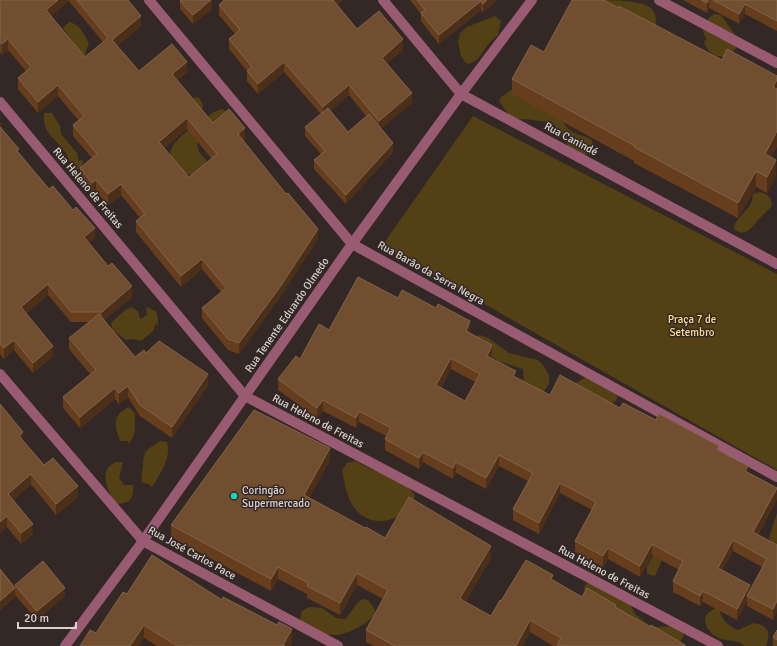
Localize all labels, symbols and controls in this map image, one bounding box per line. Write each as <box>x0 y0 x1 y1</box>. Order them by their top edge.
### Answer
street label: Rua Canindé <box>542 119 600 159</box>
street label: Rua Heleno de Freitas <box>50 145 126 231</box>
street label: Rua Barão da Serra Negra <box>375 238 487 308</box>
street label: Rua Tenente Eduardo Olmedo <box>242 255 332 375</box>
park label: Praça 7 de Setembro <box>668 313 716 339</box>
street label: Rua Heleno de Freitas <box>270 391 366 451</box>
place label: Coringão Supermercado <box>242 484 310 510</box>
marker: Coringão Supermercado <box>229 491 239 501</box>
street label: Rua José Carlos Pace <box>146 524 238 582</box>
street label: Rua Heleno de Freitas <box>556 542 652 602</box>
scale bar <box>18 604 76 630</box>
text: 20 m <box>24 611 49 626</box>

